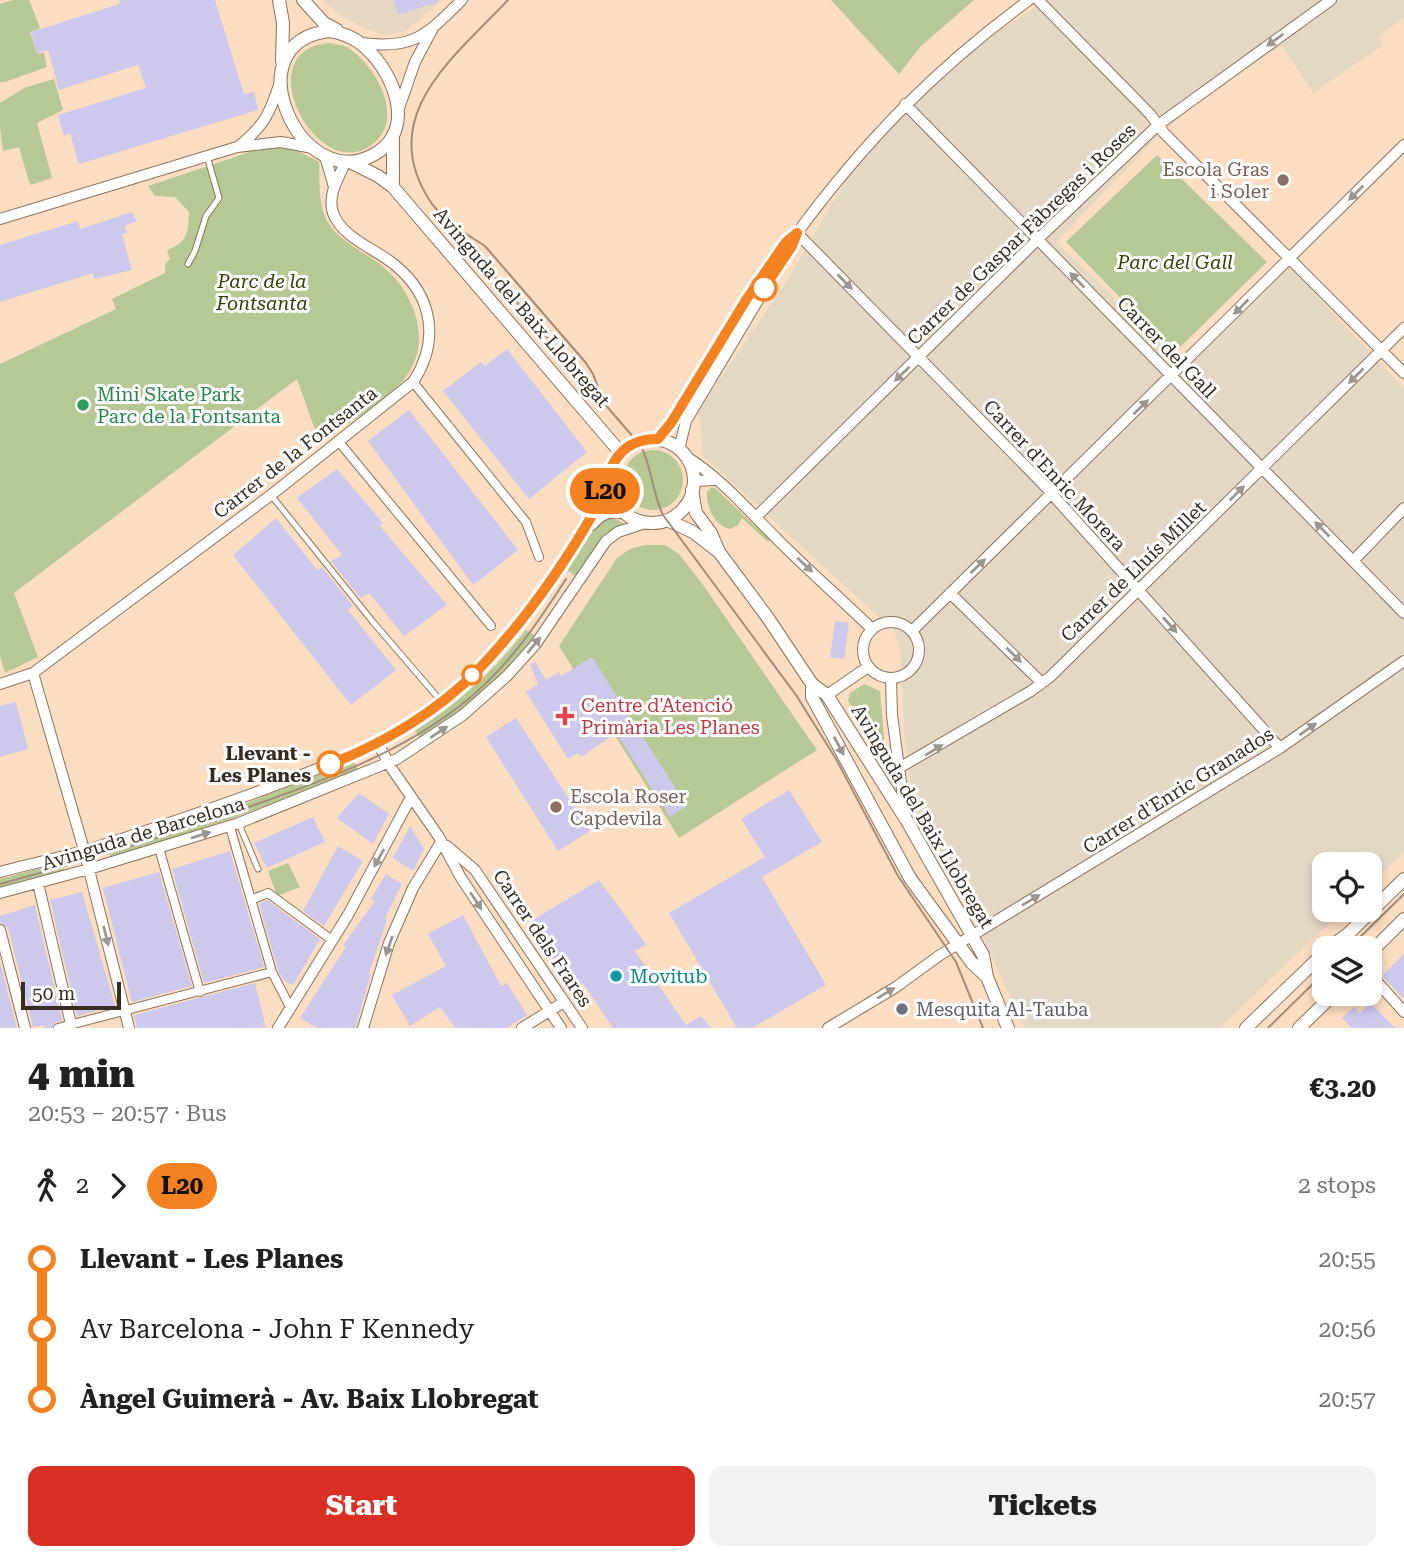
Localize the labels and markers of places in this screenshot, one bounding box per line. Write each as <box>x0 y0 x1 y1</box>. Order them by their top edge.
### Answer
place label: Escola Gras i Soler <box>1163 158 1269 203</box>
marker: Escola Gras i Soler <box>1275 172 1291 188</box>
unlabelled marker <box>751 275 777 301</box>
place label: Mini Skate Park Parc de la Fontsanta <box>97 383 281 428</box>
marker: Mini Skate Park Parc de la Fontsanta <box>75 397 91 413</box>
unlabelled marker <box>462 665 482 685</box>
place label: Centre d'Atenció Primària Les Planes <box>581 694 760 739</box>
marker: Centre d'Atenció Primària Les Planes <box>555 706 575 726</box>
place label: Llevant - Les Planes <box>209 742 311 787</box>
marker: Llevant - Les Planes <box>317 751 343 777</box>
place label: Escola Roser Capdevila <box>570 785 687 830</box>
marker: Escola Roser Capdevila <box>548 799 564 815</box>
place label: Movitub <box>630 965 707 988</box>
marker: Movitub <box>608 968 624 984</box>
place label: Mesquita Al-Tauba <box>916 998 1089 1021</box>
marker: Mesquita Al-Tauba <box>894 1001 910 1017</box>

